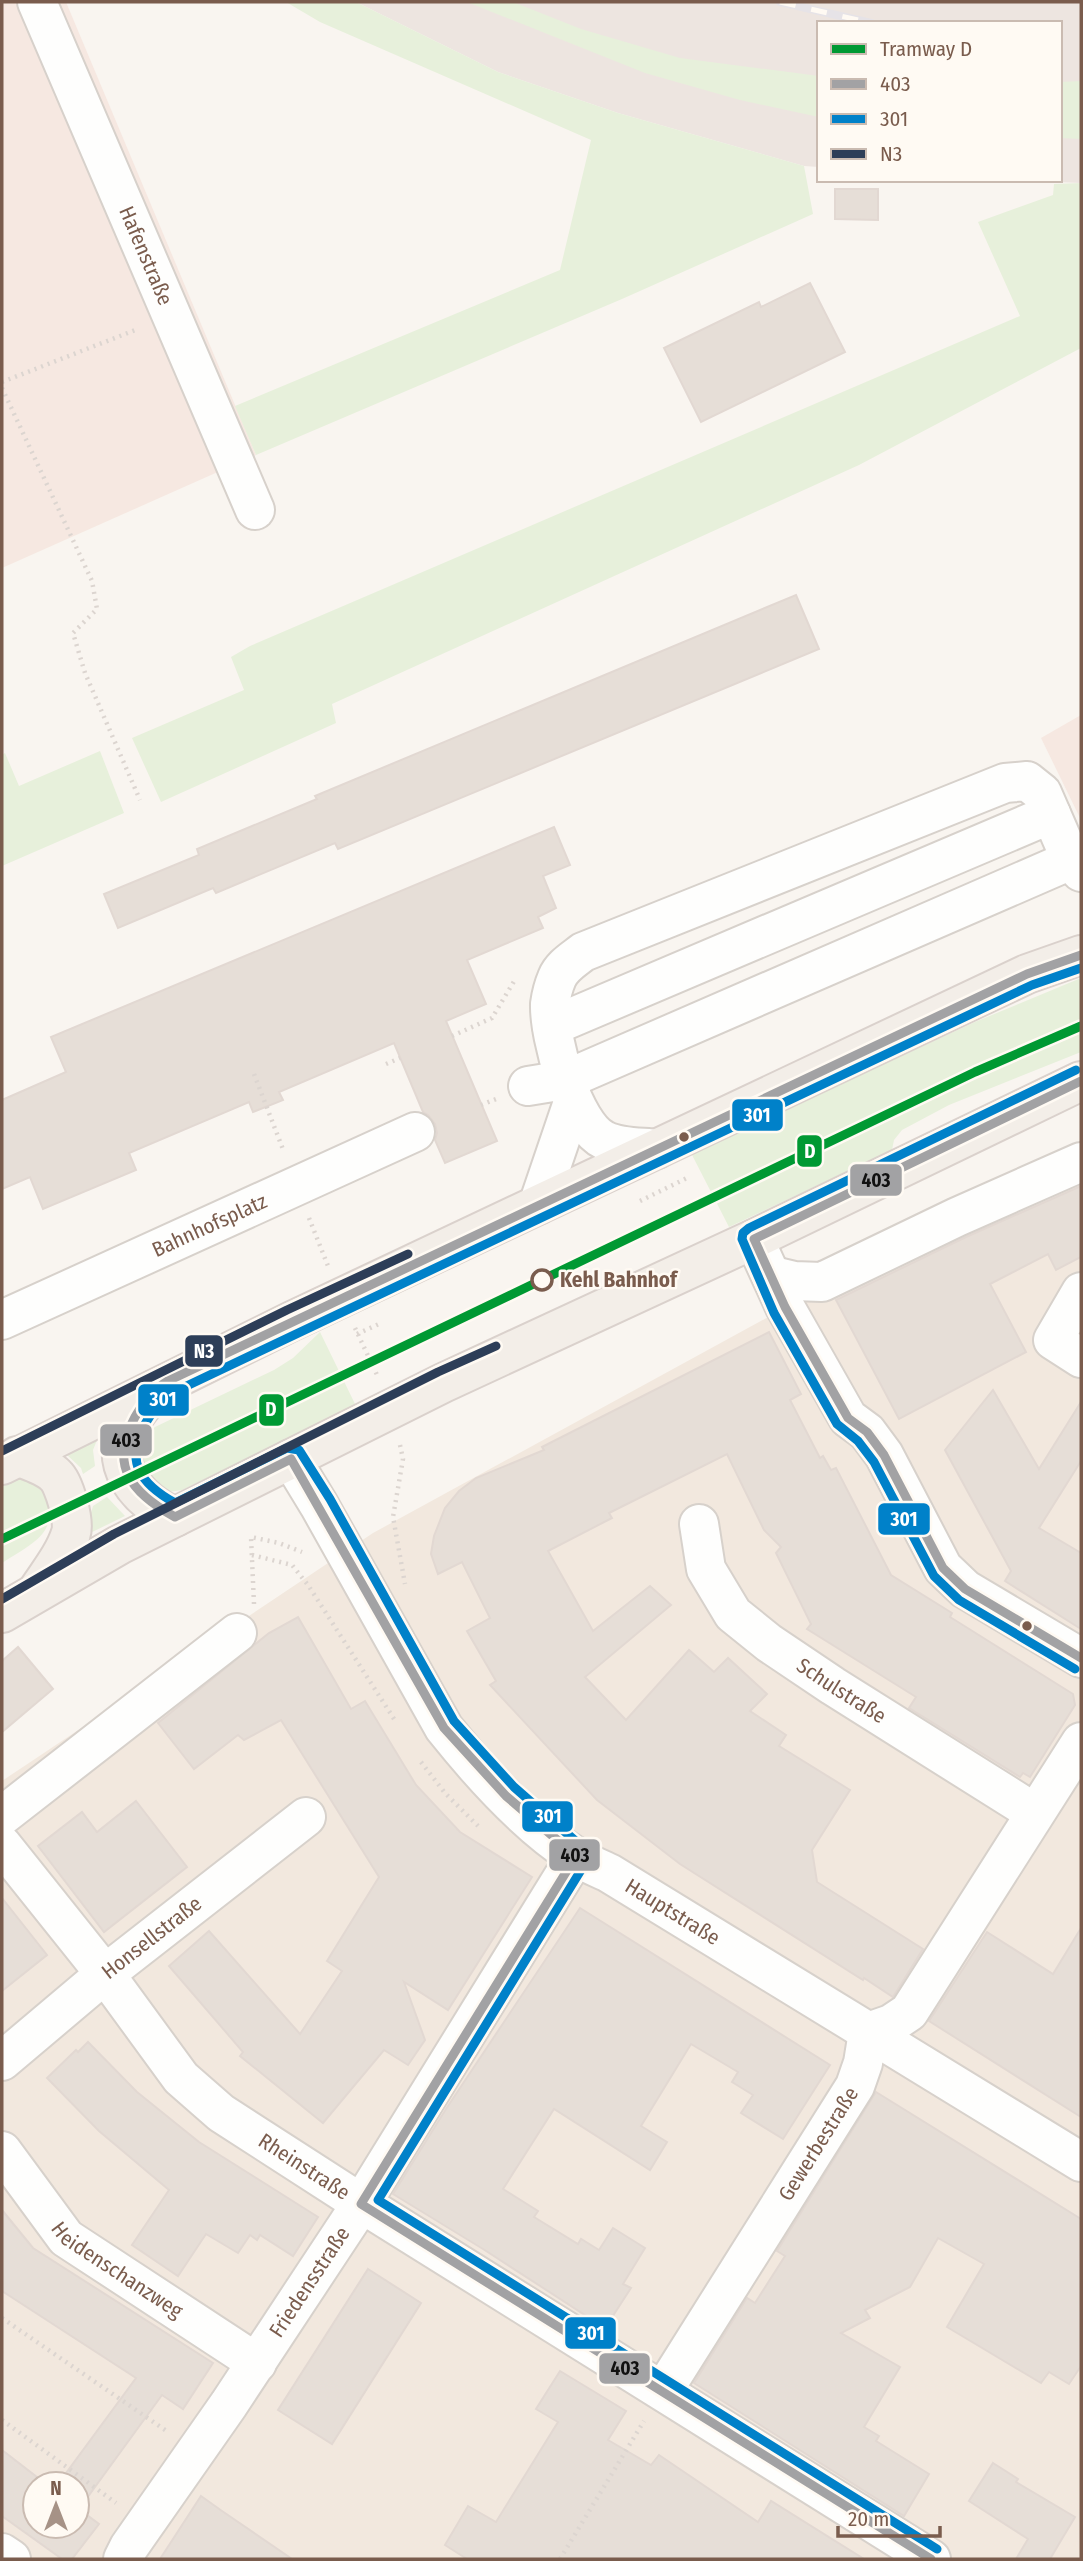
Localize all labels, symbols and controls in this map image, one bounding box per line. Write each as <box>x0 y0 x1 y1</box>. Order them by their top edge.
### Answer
legend <box>817 21 1062 182</box>
text: Tramway D <box>880 36 972 62</box>
text: 403 <box>880 71 910 97</box>
text: 301 <box>880 106 908 132</box>
text: N3 <box>880 141 902 167</box>
street label: Hafenstraße <box>113 202 179 309</box>
line badge: 301 <box>731 1098 784 1132</box>
text: 301 <box>743 1104 770 1127</box>
unlabelled marker <box>677 1130 691 1144</box>
line badge: D <box>796 1134 823 1168</box>
text: D <box>804 1140 816 1163</box>
line badge: 403 <box>849 1163 903 1197</box>
text: 403 <box>862 1169 890 1192</box>
street label: Bahnhofsplatz <box>148 1188 271 1263</box>
place label: Kehl Bahnhof <box>560 1267 679 1293</box>
marker: Kehl Bahnhof <box>531 1269 553 1291</box>
line badge: N3 <box>184 1334 224 1368</box>
text: N3 <box>194 1340 214 1363</box>
line badge: 301 <box>137 1383 190 1417</box>
text: 301 <box>149 1388 176 1411</box>
line badge: D <box>258 1393 285 1427</box>
text: D <box>265 1398 277 1421</box>
line badge: 403 <box>99 1423 153 1457</box>
text: 403 <box>112 1429 140 1452</box>
line badge: 301 <box>877 1502 931 1536</box>
text: 301 <box>890 1508 917 1531</box>
unlabelled marker <box>1020 1619 1034 1633</box>
street label: Schulstraße <box>792 1652 891 1729</box>
line badge: 301 <box>521 1800 574 1833</box>
text: 301 <box>534 1805 561 1828</box>
line badge: 403 <box>548 1838 601 1872</box>
text: 403 <box>561 1844 589 1867</box>
street label: Hauptstraße <box>620 1873 725 1951</box>
street label: Honsellstraße <box>96 1890 207 1985</box>
street label: Gewerbestraße <box>773 2082 864 2206</box>
street label: Rheinstraße <box>254 2128 355 2206</box>
street label: Heidenschanzweg <box>45 2217 188 2324</box>
street label: Friedensstraße <box>264 2222 355 2342</box>
line badge: 301 <box>564 2316 617 2350</box>
text: 301 <box>577 2322 604 2345</box>
line badge: 403 <box>598 2352 651 2385</box>
text: 403 <box>611 2357 639 2380</box>
north arrow <box>21 2470 91 2540</box>
text: N <box>50 2477 62 2500</box>
scale bar <box>838 2494 940 2538</box>
text: 20 m <box>848 2506 889 2532</box>

